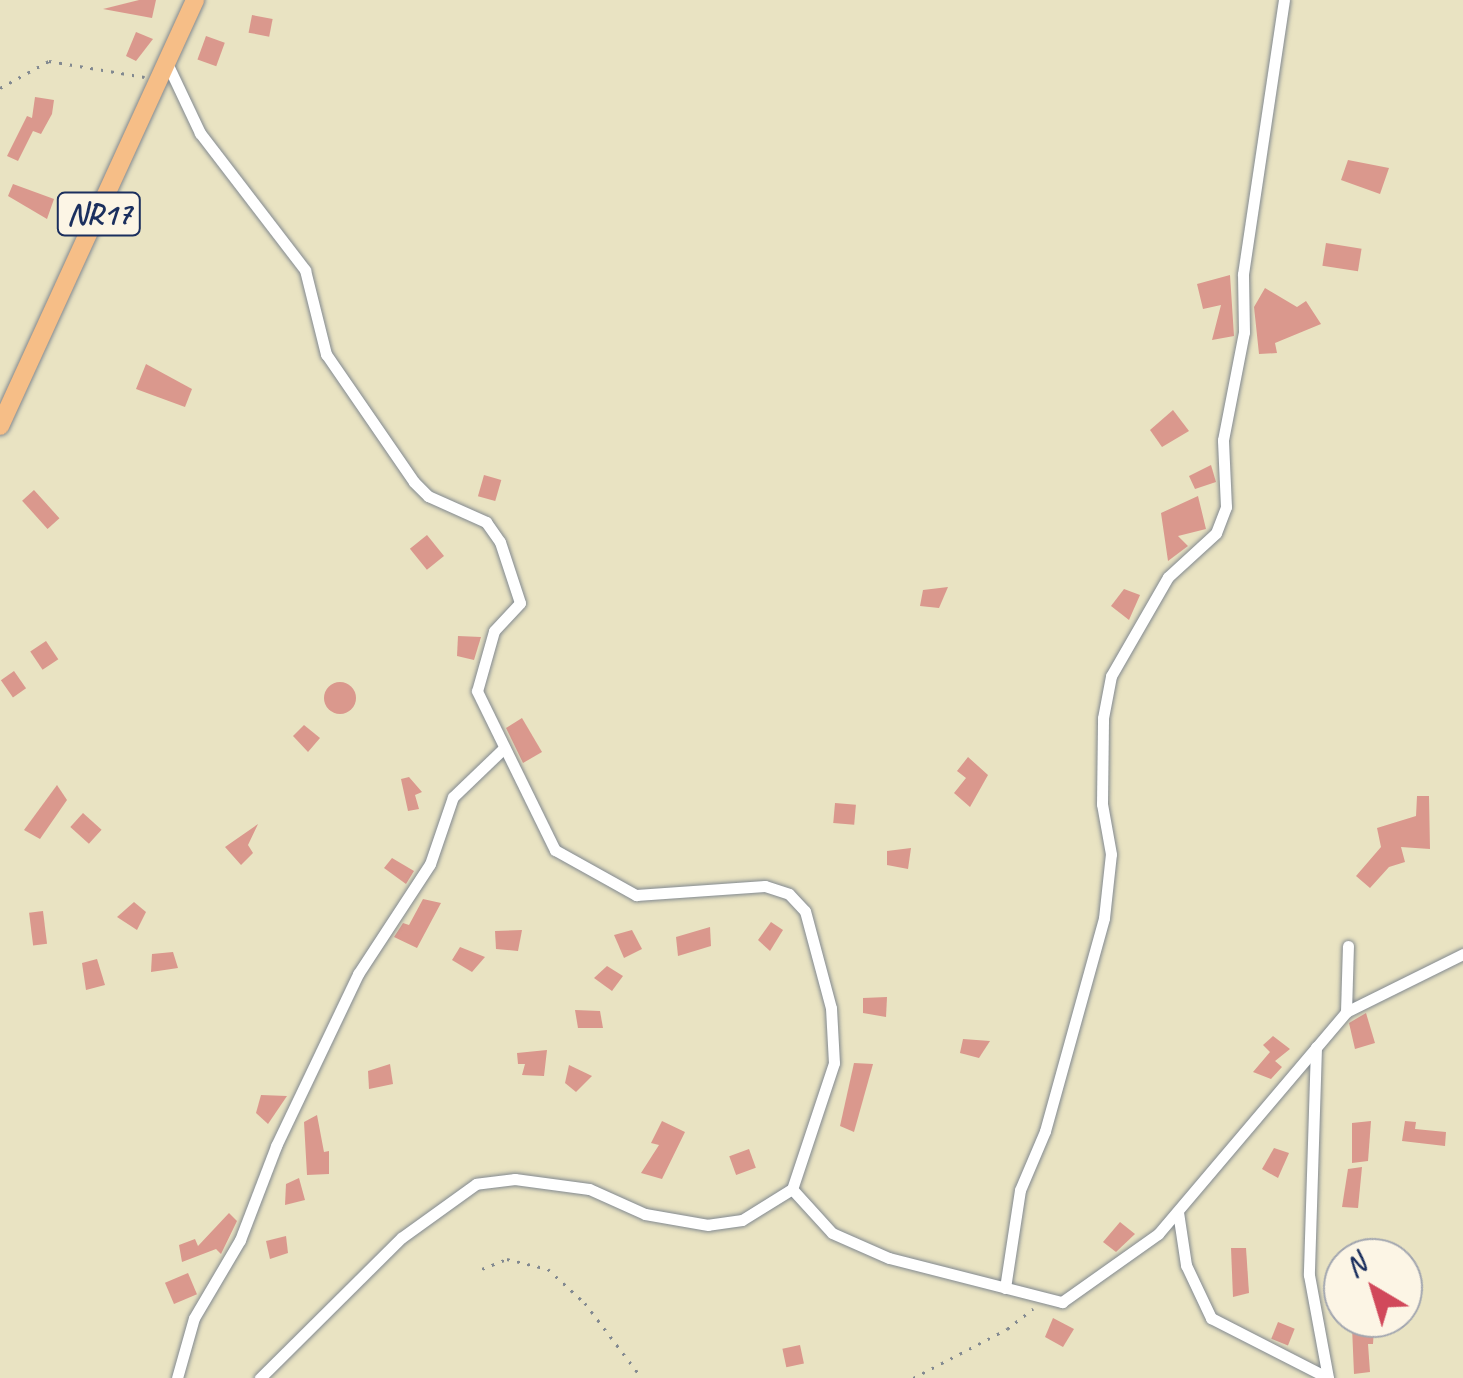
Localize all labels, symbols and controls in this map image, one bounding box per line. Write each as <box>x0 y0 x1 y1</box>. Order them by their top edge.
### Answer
road number: NR17 <box>56 187 142 241</box>
north arrow <box>1323 1238 1423 1338</box>
text: N <box>1338 1246 1373 1285</box>

